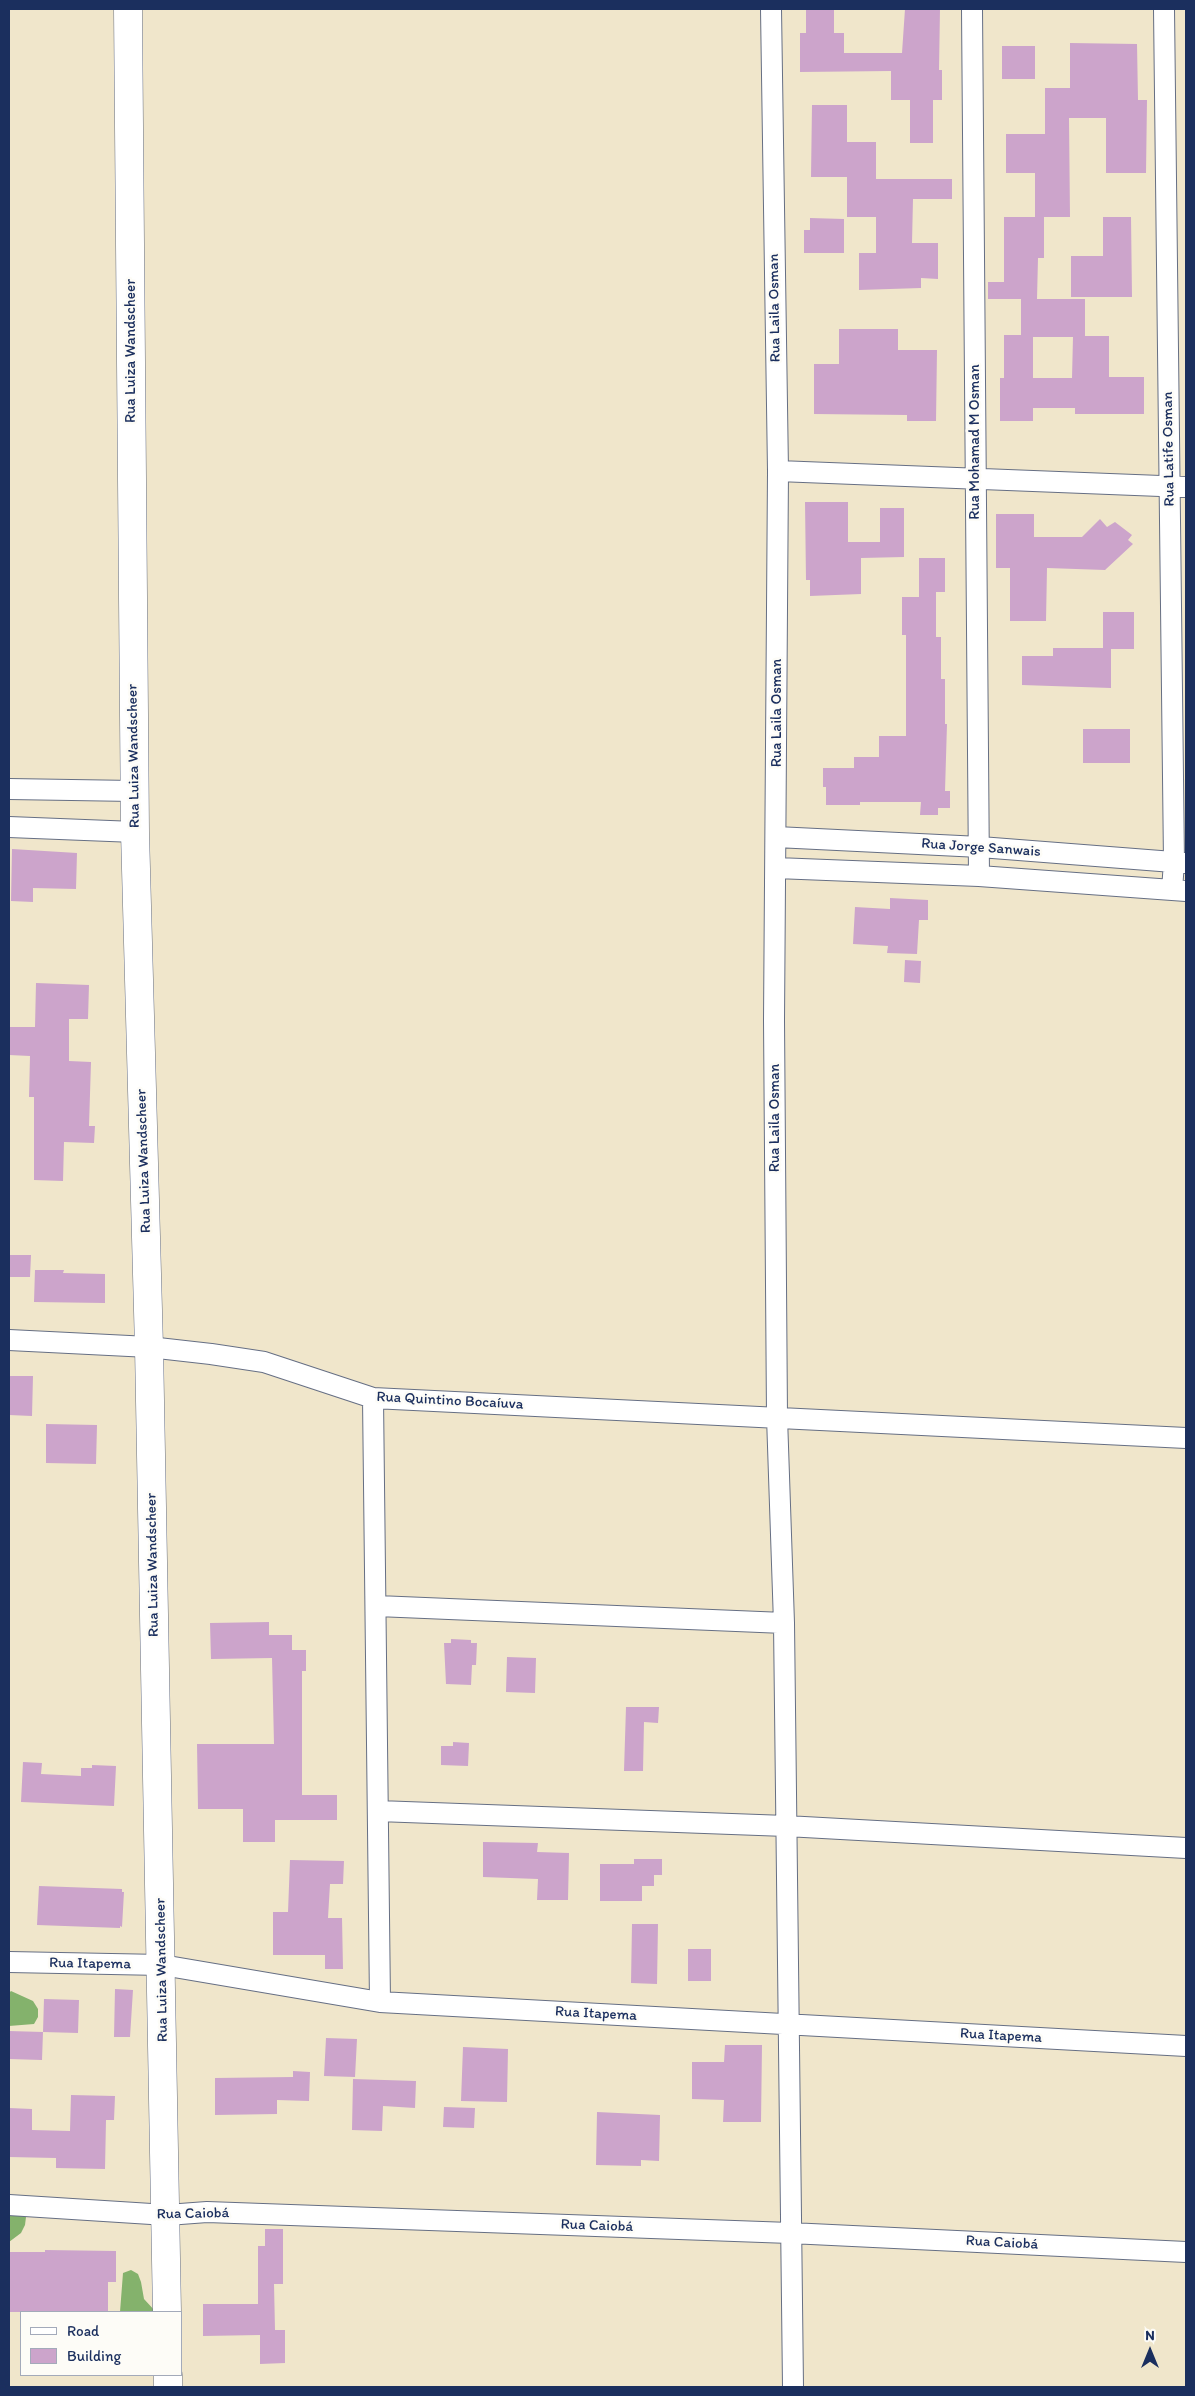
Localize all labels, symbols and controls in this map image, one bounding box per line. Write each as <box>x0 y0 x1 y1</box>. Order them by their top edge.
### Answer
street label: Rua Laila Osman <box>765 254 785 362</box>
street label: Rua Luiza Wandscheer <box>122 279 140 423</box>
street label: Rua Mohamad M Osman <box>966 364 984 520</box>
street label: Rua Latife Osman <box>1159 391 1179 507</box>
street label: Rua Laila Osman <box>768 659 786 767</box>
street label: Rua Luiza Wandscheer <box>124 684 144 828</box>
street label: Rua Jorge Sanwais <box>921 835 1041 861</box>
street label: Rua Laila Osman <box>766 1064 784 1172</box>
street label: Rua Luiza Wandscheer <box>132 1089 156 1233</box>
street label: Rua Quintino Bocaíuva <box>376 1388 524 1414</box>
street label: Rua Luiza Wandscheer <box>143 1493 163 1637</box>
street label: Rua Luiza Wandscheer <box>152 1898 172 2042</box>
street label: Rua Itapema <box>49 1954 131 1974</box>
street label: Rua Itapema <box>555 2003 637 2025</box>
street label: Rua Itapema <box>960 2025 1042 2047</box>
street label: Rua Caiobá <box>157 2204 229 2224</box>
street label: Rua Caiobá <box>560 2216 634 2236</box>
street label: Rua Caiobá <box>965 2232 1039 2254</box>
legend <box>20 2311 182 2376</box>
text: Road <box>67 2322 99 2340</box>
north arrow <box>1125 2326 1175 2376</box>
text: N <box>1145 2327 1155 2344</box>
text: Building <box>67 2347 121 2365</box>

